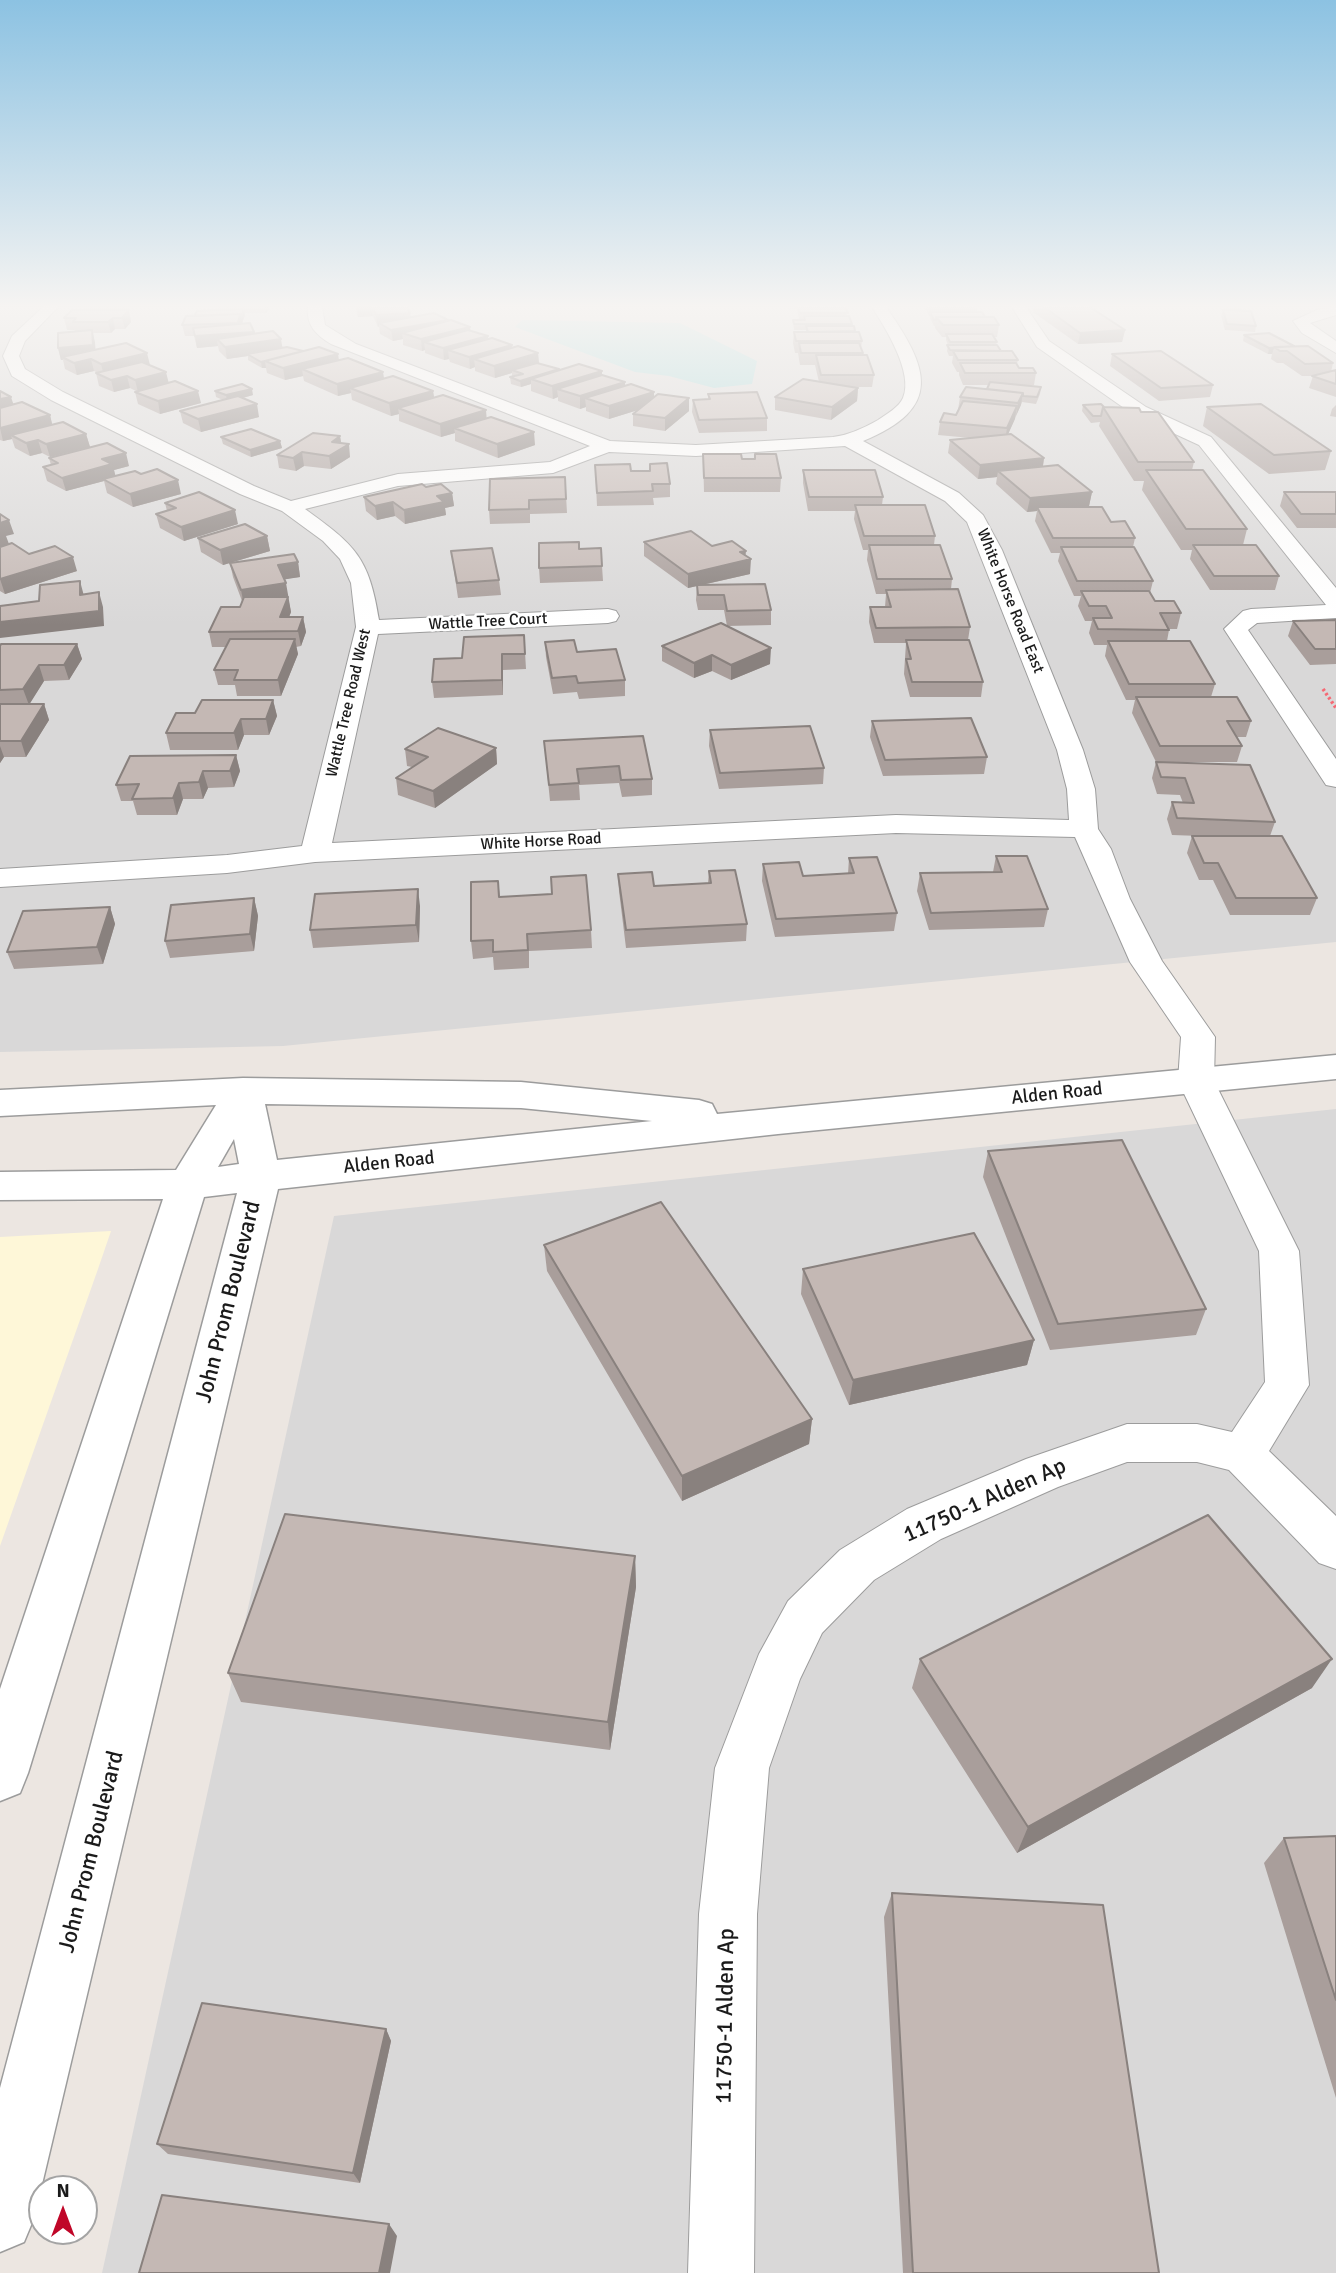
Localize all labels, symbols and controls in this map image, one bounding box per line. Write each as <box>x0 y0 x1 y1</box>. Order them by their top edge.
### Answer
street label: White Horse Road East <box>972 526 1048 676</box>
street label: Wattle Tree Court <box>428 609 548 635</box>
street label: Wattle Tree Road West <box>323 627 375 779</box>
street label: White Horse Road <box>480 829 602 855</box>
street label: Alden Road <box>1010 1078 1104 1110</box>
street label: Alden Road <box>342 1147 436 1179</box>
street label: John Prom Boulevard <box>191 1198 267 1406</box>
street label: 11750-1 Alden Ap <box>899 1453 1071 1549</box>
street label: John Prom Boulevard <box>54 1748 130 1956</box>
street label: 11750-1 Alden Ap <box>711 1928 741 2104</box>
north arrow <box>28 2175 98 2245</box>
text: N <box>56 2179 70 2203</box>

